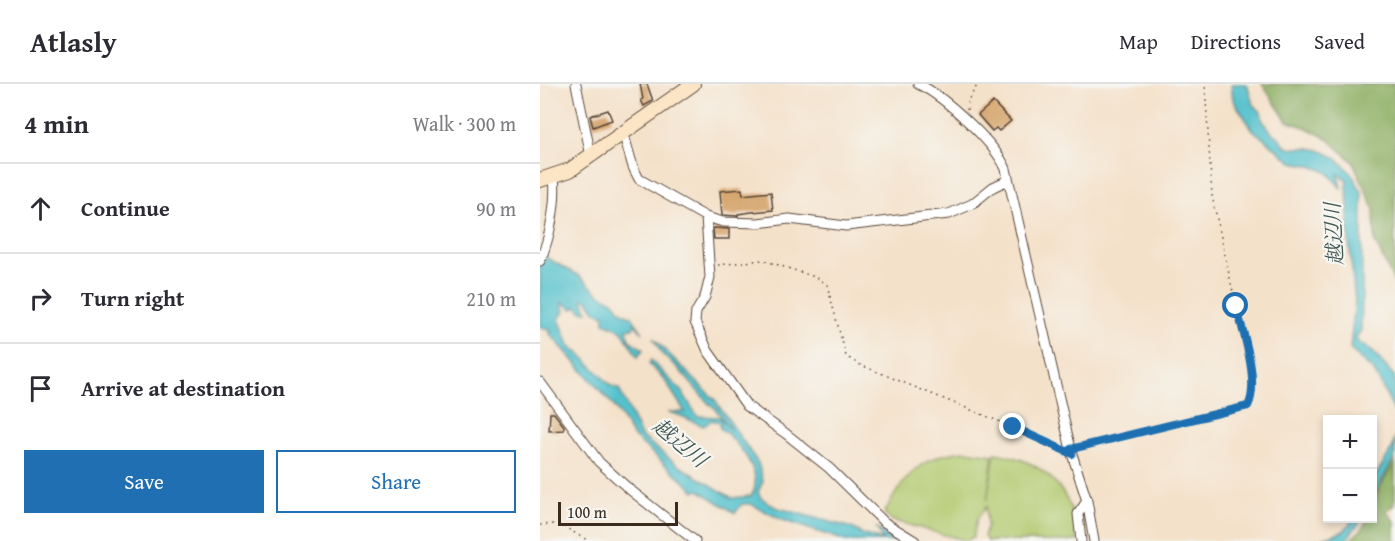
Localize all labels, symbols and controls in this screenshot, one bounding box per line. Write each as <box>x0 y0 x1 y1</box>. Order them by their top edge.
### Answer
text: Atlasly <box>30 21 117 62</box>
text: Map <box>1119 26 1158 57</box>
text: Directions <box>1191 26 1281 57</box>
text: Saved <box>1314 26 1365 57</box>
text: 4 min <box>24 104 89 143</box>
text: Walk · 300 m <box>413 109 516 138</box>
icon: ahead <box>24 192 57 225</box>
text: Continue <box>81 192 170 224</box>
text: 90 m <box>476 194 516 223</box>
water label: 越辺川 <box>1316 200 1351 266</box>
icon: right <box>24 282 57 315</box>
text: Turn right <box>81 282 184 314</box>
text: 210 m <box>466 284 516 313</box>
route start <box>1222 292 1248 318</box>
icon: arrive <box>24 372 57 405</box>
text: Arrive at destination <box>81 372 285 404</box>
water label: 越辺川 <box>646 410 716 476</box>
route end <box>999 413 1025 439</box>
map controls <box>1323 415 1377 523</box>
button: + <box>1323 415 1377 469</box>
button: Save <box>24 450 264 513</box>
button: Share <box>276 450 516 513</box>
button: − <box>1323 469 1377 523</box>
scale bar <box>558 499 678 526</box>
text: 100 m <box>567 500 607 524</box>

